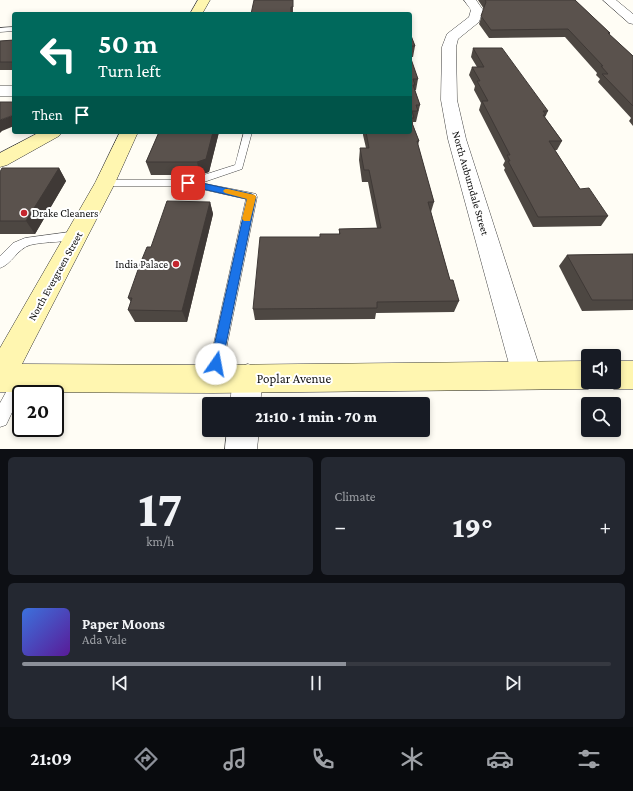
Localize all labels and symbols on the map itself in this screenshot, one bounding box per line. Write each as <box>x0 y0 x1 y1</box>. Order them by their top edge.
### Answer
street label: North Auburndale Street <box>450 129 492 237</box>
pin <box>171 166 205 200</box>
place label: Drake Cleaners <box>32 207 98 219</box>
marker: Drake Cleaners <box>19 208 29 218</box>
street label: North Evergreen Street <box>26 229 85 323</box>
place label: India Palace <box>115 258 168 270</box>
marker: India Palace <box>171 259 181 269</box>
position arrow <box>195 343 237 385</box>
street label: Poplar Avenue <box>257 371 331 386</box>
speed limit sign: 20 <box>12 385 64 437</box>

